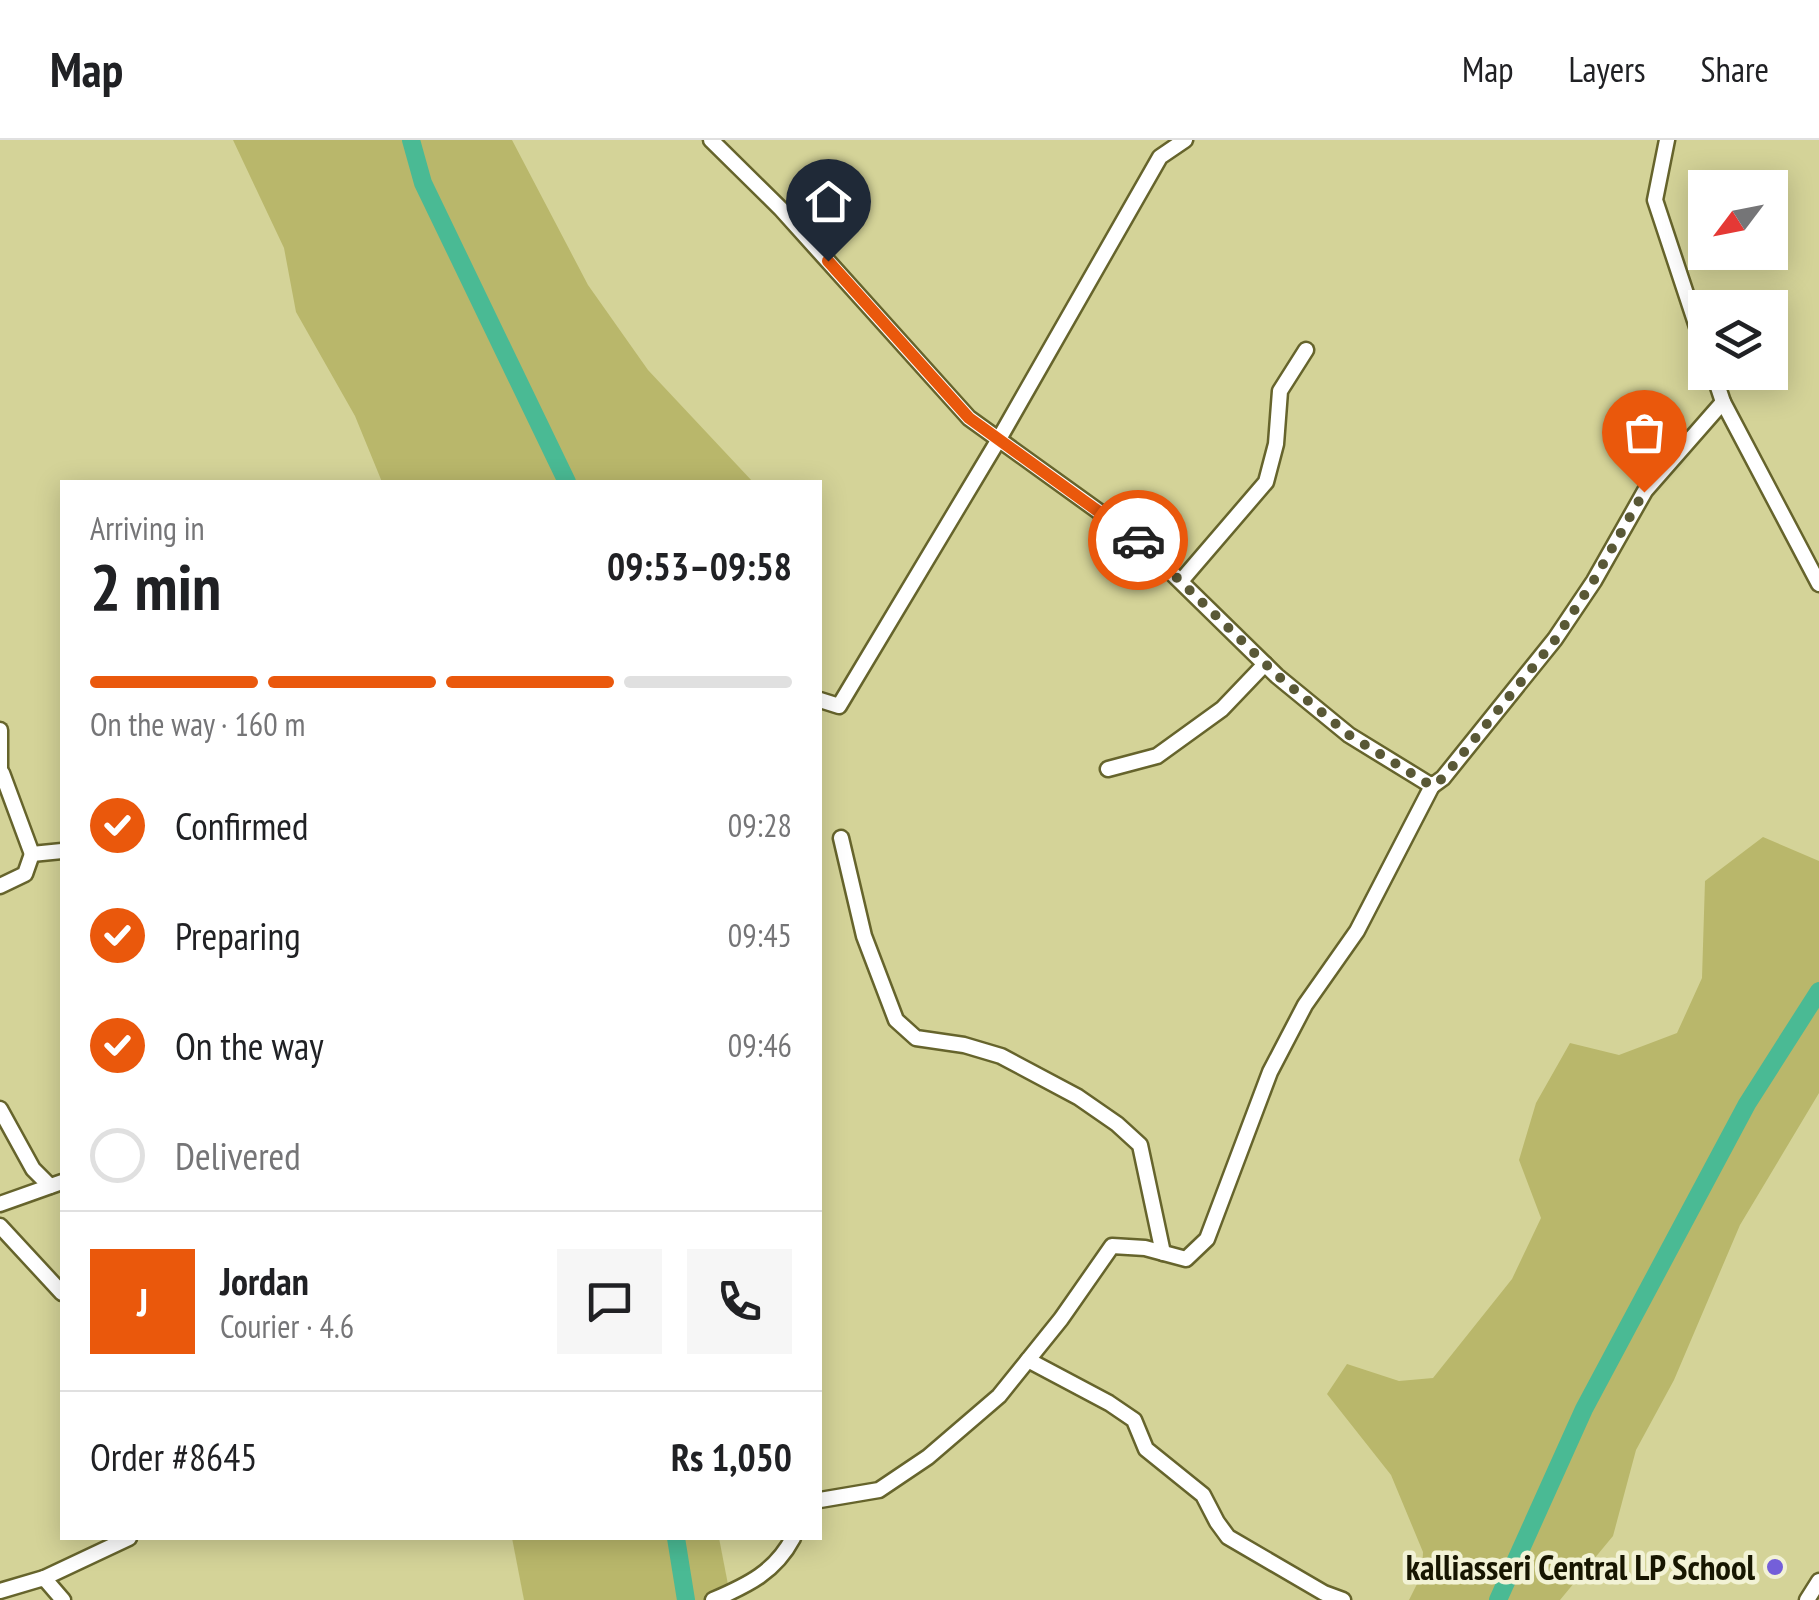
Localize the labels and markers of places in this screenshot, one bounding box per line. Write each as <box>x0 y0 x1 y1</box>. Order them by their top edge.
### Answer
pin <box>786 159 871 262</box>
pin <box>1602 390 1687 493</box>
place label: kalliasseri Central LP School <box>1406 1544 1755 1590</box>
marker: kalliasseri Central LP School <box>1764 1556 1786 1578</box>

